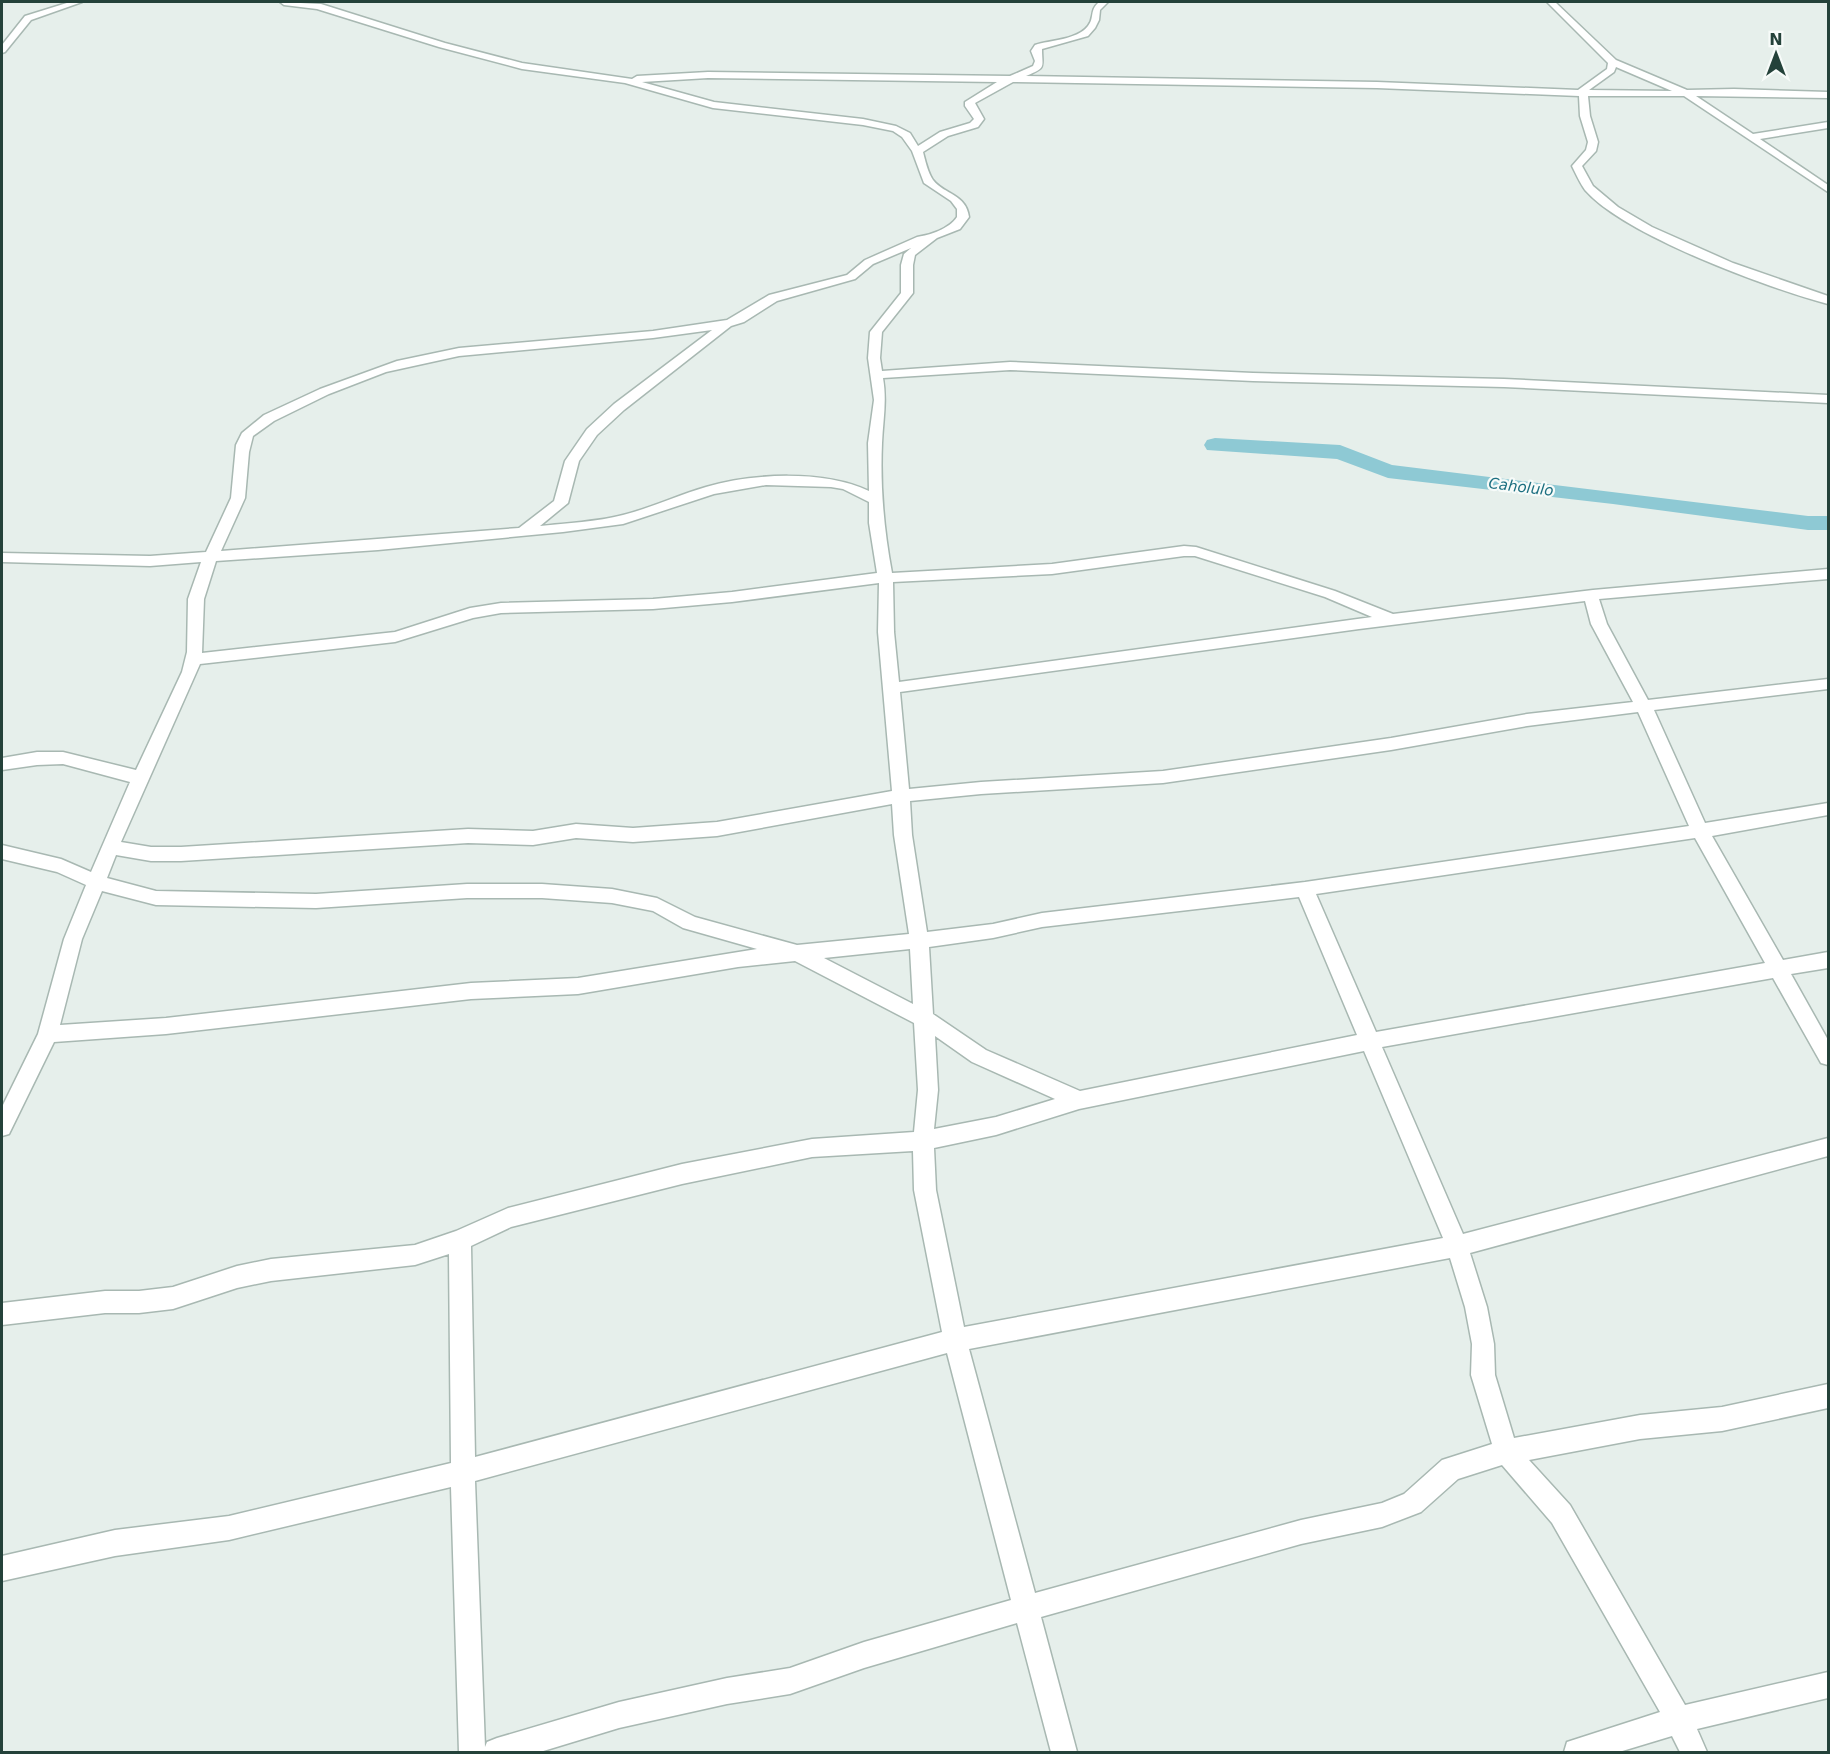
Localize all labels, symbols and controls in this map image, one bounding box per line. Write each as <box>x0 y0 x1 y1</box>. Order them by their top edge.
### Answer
north arrow <box>1746 24 1806 84</box>
text: N <box>1769 30 1783 49</box>
water label: Caholulo <box>1487 474 1555 500</box>

